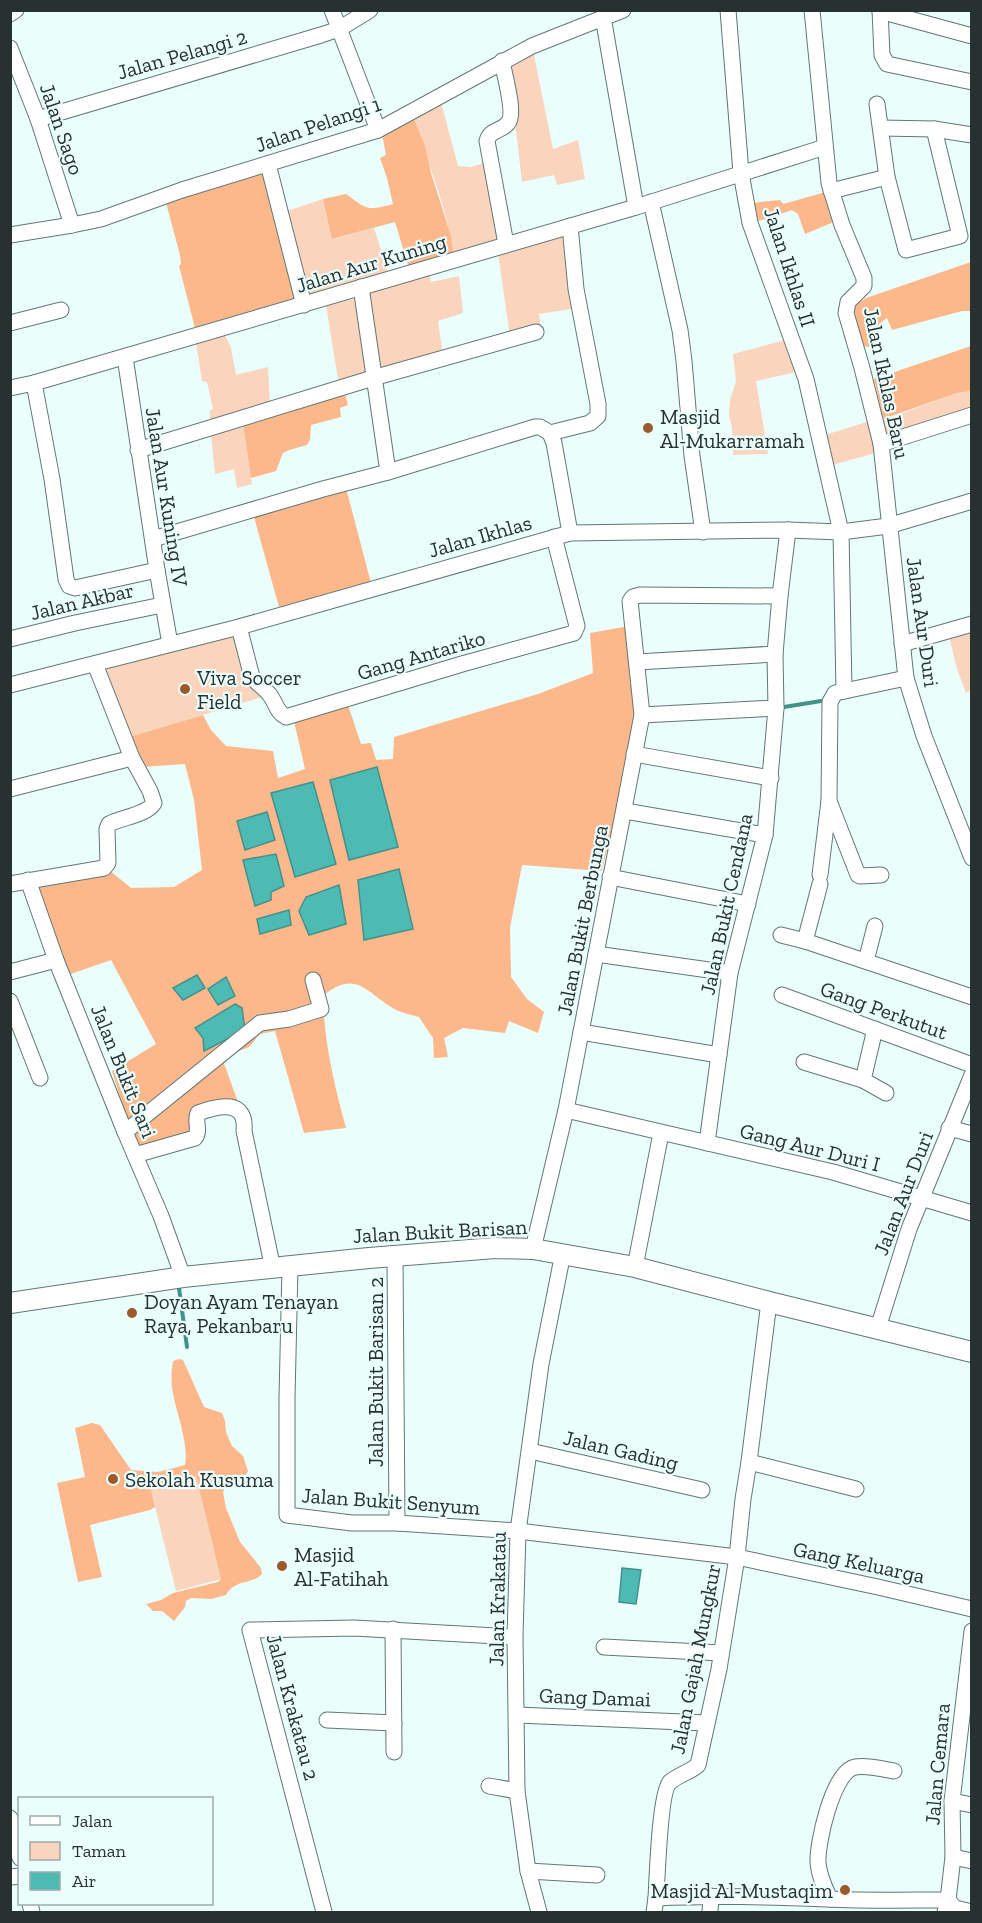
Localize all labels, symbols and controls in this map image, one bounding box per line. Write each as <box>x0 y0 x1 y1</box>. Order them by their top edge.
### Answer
street label: Jalan Pelangi 2 <box>114 24 250 84</box>
street label: Jalan Sago <box>35 80 89 178</box>
street label: Jalan Pelangi 1 <box>252 91 384 157</box>
street label: Jalan Ikhlas II <box>759 204 821 330</box>
street label: Jalan Aur Kuning <box>293 228 450 298</box>
street label: Jalan Ikhlas Baru <box>859 305 915 461</box>
place label: Masjid Al-Mukarramah <box>660 404 805 453</box>
street label: Jalan Aur Kuning IV <box>140 406 194 589</box>
marker: Masjid Al-Mukarramah <box>641 421 655 435</box>
street label: Jalan Ikhlas <box>426 509 534 563</box>
street label: Jalan Aur Duri <box>902 556 944 689</box>
street label: Jalan Akbar <box>28 577 136 625</box>
street label: Gang Antariko <box>354 625 488 685</box>
place label: Viva Soccer Field <box>196 665 301 714</box>
marker: Viva Soccer Field <box>178 682 192 696</box>
street label: Jalan Bukit Cendana <box>695 811 757 997</box>
street label: Jalan Bukit Berbunga <box>551 823 613 1017</box>
street label: Gang Perkutut <box>817 975 951 1045</box>
street label: Jalan Bukit Sari <box>86 1001 162 1141</box>
street label: Gang Aur Duri I <box>737 1118 883 1176</box>
street label: Jalan Aur Duri <box>868 1127 938 1258</box>
street label: Jalan Bukit Barisan <box>352 1214 528 1248</box>
street label: Jalan Bukit Barisan 2 <box>363 1277 388 1467</box>
place label: Doyan Ayam Tenayan Raya, Pekanbaru <box>144 1289 339 1338</box>
marker: Doyan Ayam Tenayan Raya, Pekanbaru <box>125 1306 139 1320</box>
street label: Jalan Gading <box>561 1425 681 1475</box>
place label: Sekolah Kusuma <box>125 1467 274 1492</box>
marker: Sekolah Kusuma <box>106 1472 120 1486</box>
street label: Jalan Bukit Senyum <box>301 1482 481 1520</box>
street label: Jalan Krakatau <box>483 1531 511 1667</box>
street label: Gang Keluarga <box>791 1536 927 1588</box>
place label: Masjid Al-Fatihah <box>294 1542 389 1591</box>
marker: Masjid Al-Fatihah <box>275 1559 289 1573</box>
street label: Jalan Gajah Mungkur <box>664 1562 727 1756</box>
street label: Jalan Krakatau 2 <box>261 1631 325 1783</box>
street label: Gang Damai <box>539 1683 651 1711</box>
street label: Jalan Cemara <box>919 1702 955 1826</box>
legend <box>18 1797 213 1905</box>
text: Jalan <box>72 1810 113 1832</box>
text: Taman <box>72 1840 127 1862</box>
text: Air <box>72 1870 96 1892</box>
place label: Masjid Al-Mustaqim <box>651 1878 833 1904</box>
marker: Masjid Al-Mustaqim <box>838 1883 852 1897</box>

